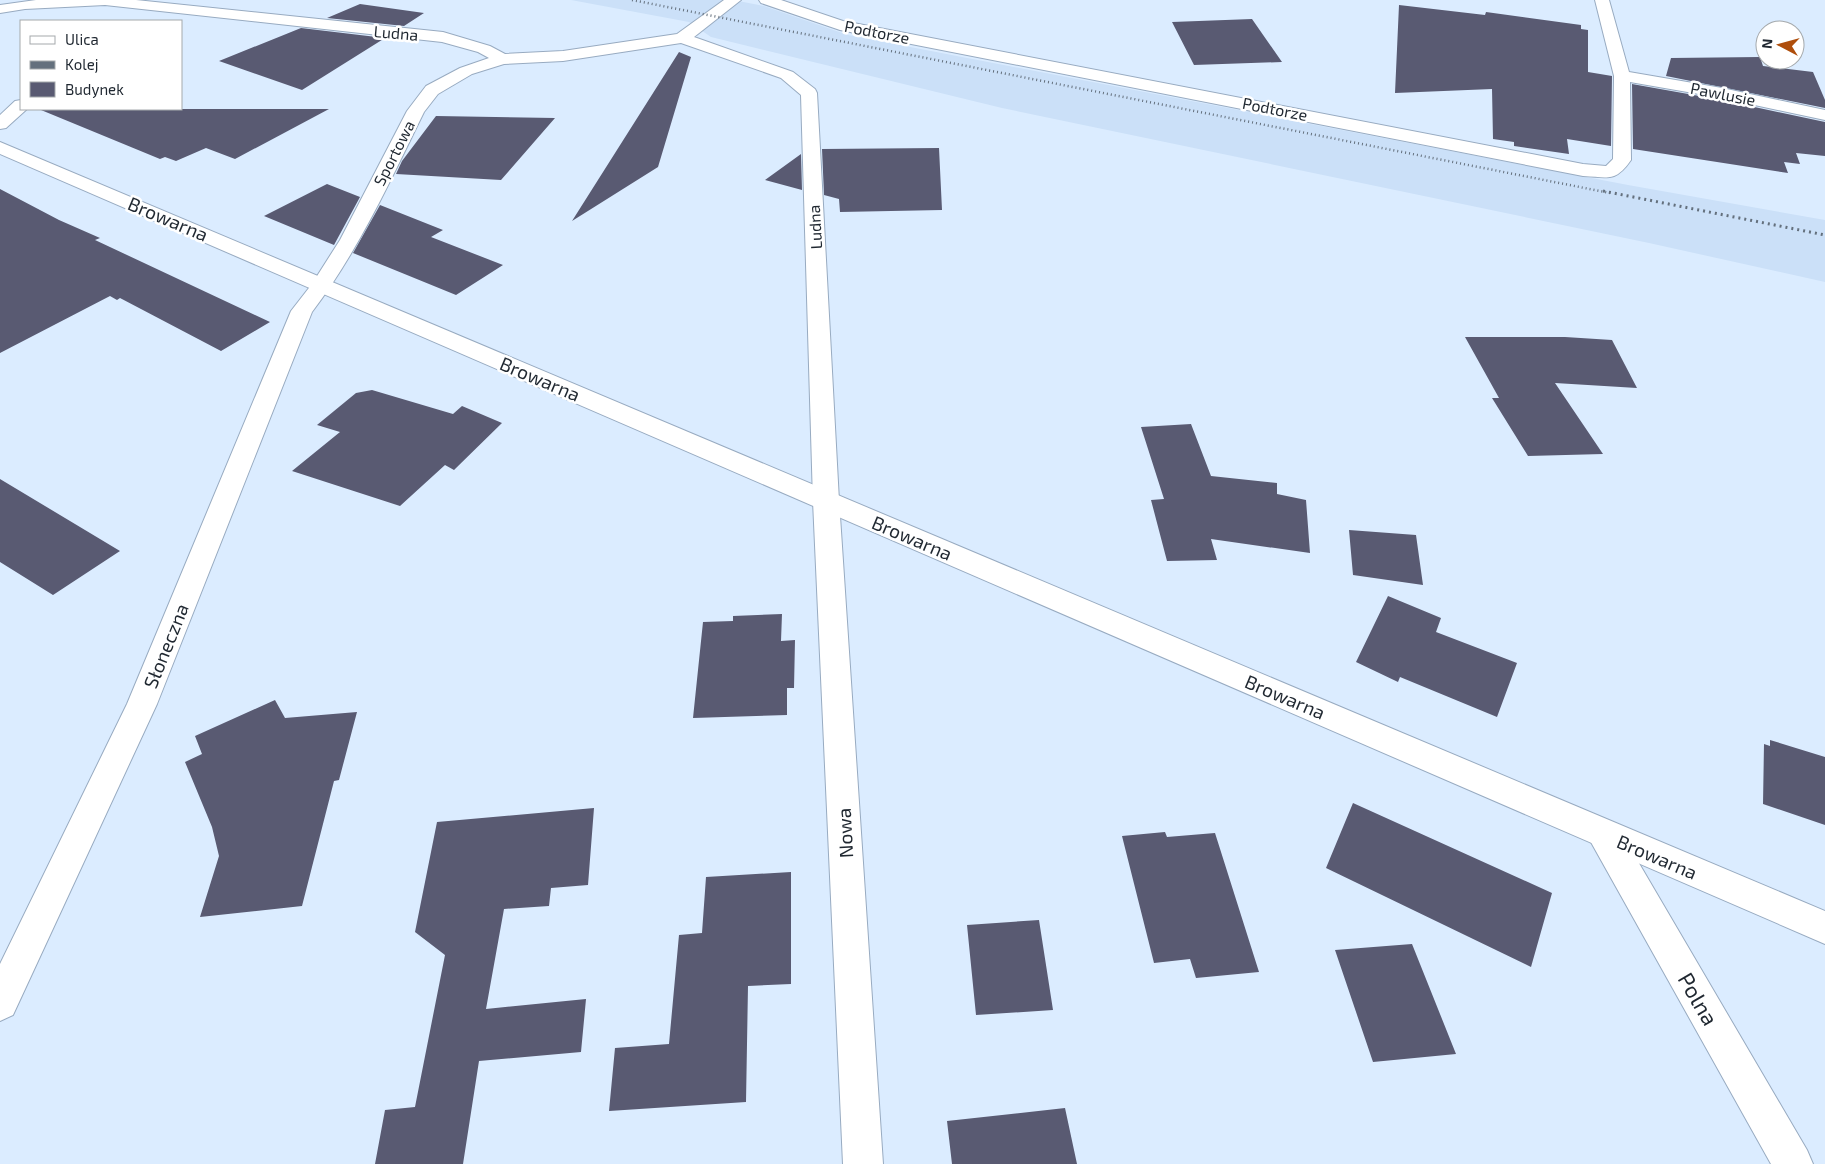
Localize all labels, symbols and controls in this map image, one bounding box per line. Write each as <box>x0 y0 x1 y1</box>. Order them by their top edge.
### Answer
street label: Podtorze <box>843 16 911 47</box>
legend <box>20 20 182 110</box>
north arrow <box>1755 20 1805 70</box>
street label: Ludna <box>373 21 419 44</box>
text: Ulica <box>65 30 99 48</box>
text: N <box>1758 38 1776 50</box>
text: Kolej <box>65 55 98 74</box>
street label: Pawlusie <box>1689 78 1757 109</box>
text: Budynek <box>65 80 124 98</box>
street label: Podtorze <box>1241 93 1309 124</box>
street label: Sportowa <box>369 117 418 189</box>
street label: Browarna <box>125 191 212 246</box>
street label: Ludna <box>804 204 825 250</box>
street label: Browarna <box>497 351 584 406</box>
street label: Browarna <box>869 510 956 565</box>
street label: Słoneczna <box>138 600 193 692</box>
street label: Browarna <box>1242 669 1329 724</box>
street label: Nowa <box>832 807 857 859</box>
street label: Browarna <box>1614 829 1701 884</box>
street label: Polna <box>1673 967 1724 1030</box>

